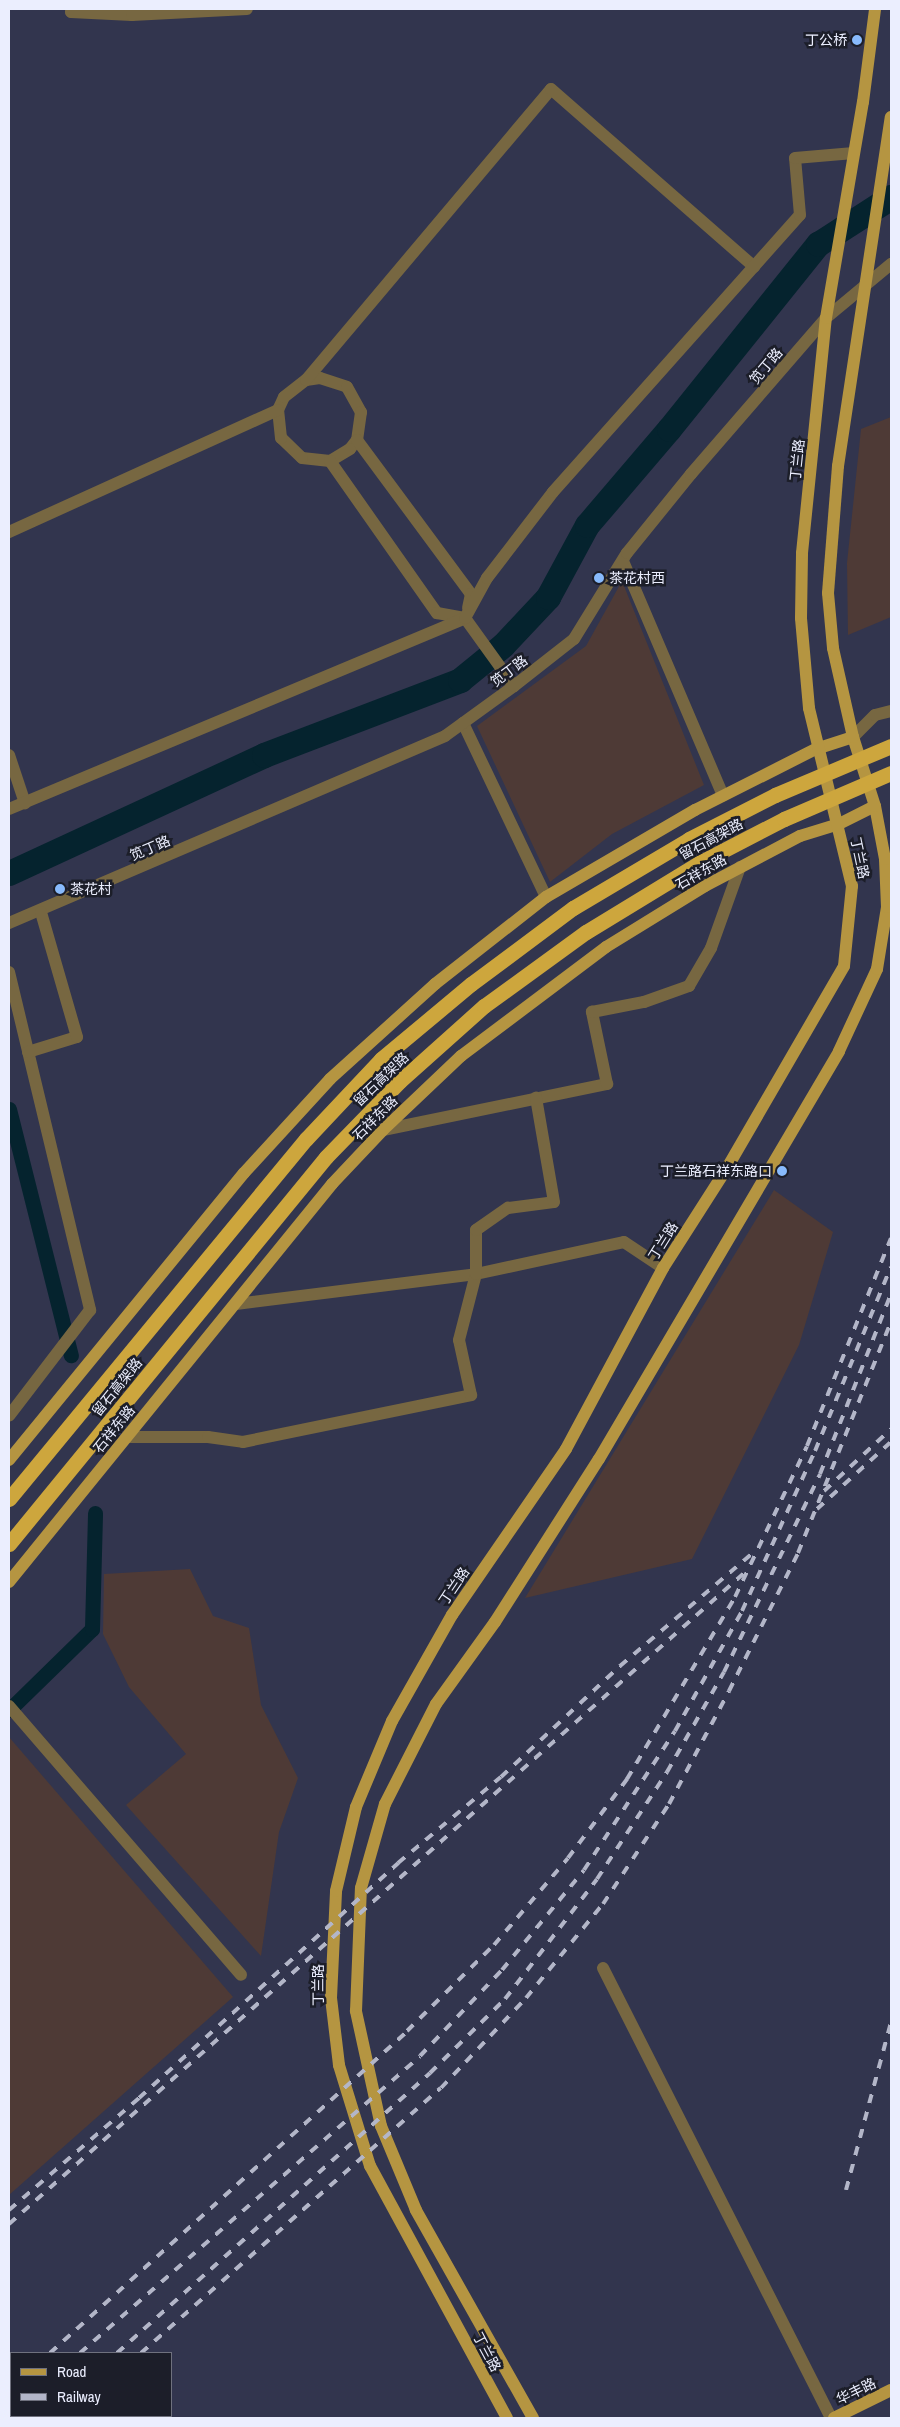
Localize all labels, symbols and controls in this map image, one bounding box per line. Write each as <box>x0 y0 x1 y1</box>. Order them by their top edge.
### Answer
place label: 丁公桥 <box>805 32 847 48</box>
marker: 丁公桥 <box>851 34 863 46</box>
street label: 笕丁路 <box>746 345 786 387</box>
street label: 丁兰路 <box>786 438 808 482</box>
place label: 茶花村西 <box>609 570 665 586</box>
marker: 茶花村西 <box>593 572 605 584</box>
street label: 笕丁路 <box>487 652 531 690</box>
street label: 留石高架路 <box>676 815 746 863</box>
street label: 笕丁路 <box>127 832 173 864</box>
street label: 丁兰路 <box>847 836 873 880</box>
street label: 石祥东路 <box>673 851 729 893</box>
place label: 茶花村 <box>70 881 112 897</box>
marker: 茶花村 <box>54 883 66 895</box>
street label: 留石高架路 <box>350 1049 412 1109</box>
street label: 石祥东路 <box>349 1092 401 1144</box>
place label: 丁兰路石祥东路口 <box>660 1163 772 1179</box>
marker: 丁兰路石祥东路口 <box>776 1165 788 1177</box>
street label: 丁兰路 <box>645 1219 681 1263</box>
street label: 留石高架路 <box>88 1355 146 1419</box>
street label: 石祥东路 <box>90 1402 138 1456</box>
street label: 丁兰路 <box>435 1564 473 1608</box>
street label: 丁兰路 <box>310 1964 326 2006</box>
street label: 丁兰路 <box>470 2330 504 2374</box>
legend <box>10 2352 172 2417</box>
text: Road <box>57 2361 86 2382</box>
street label: 华丰路 <box>833 2374 879 2408</box>
text: Railway <box>57 2386 101 2407</box>

